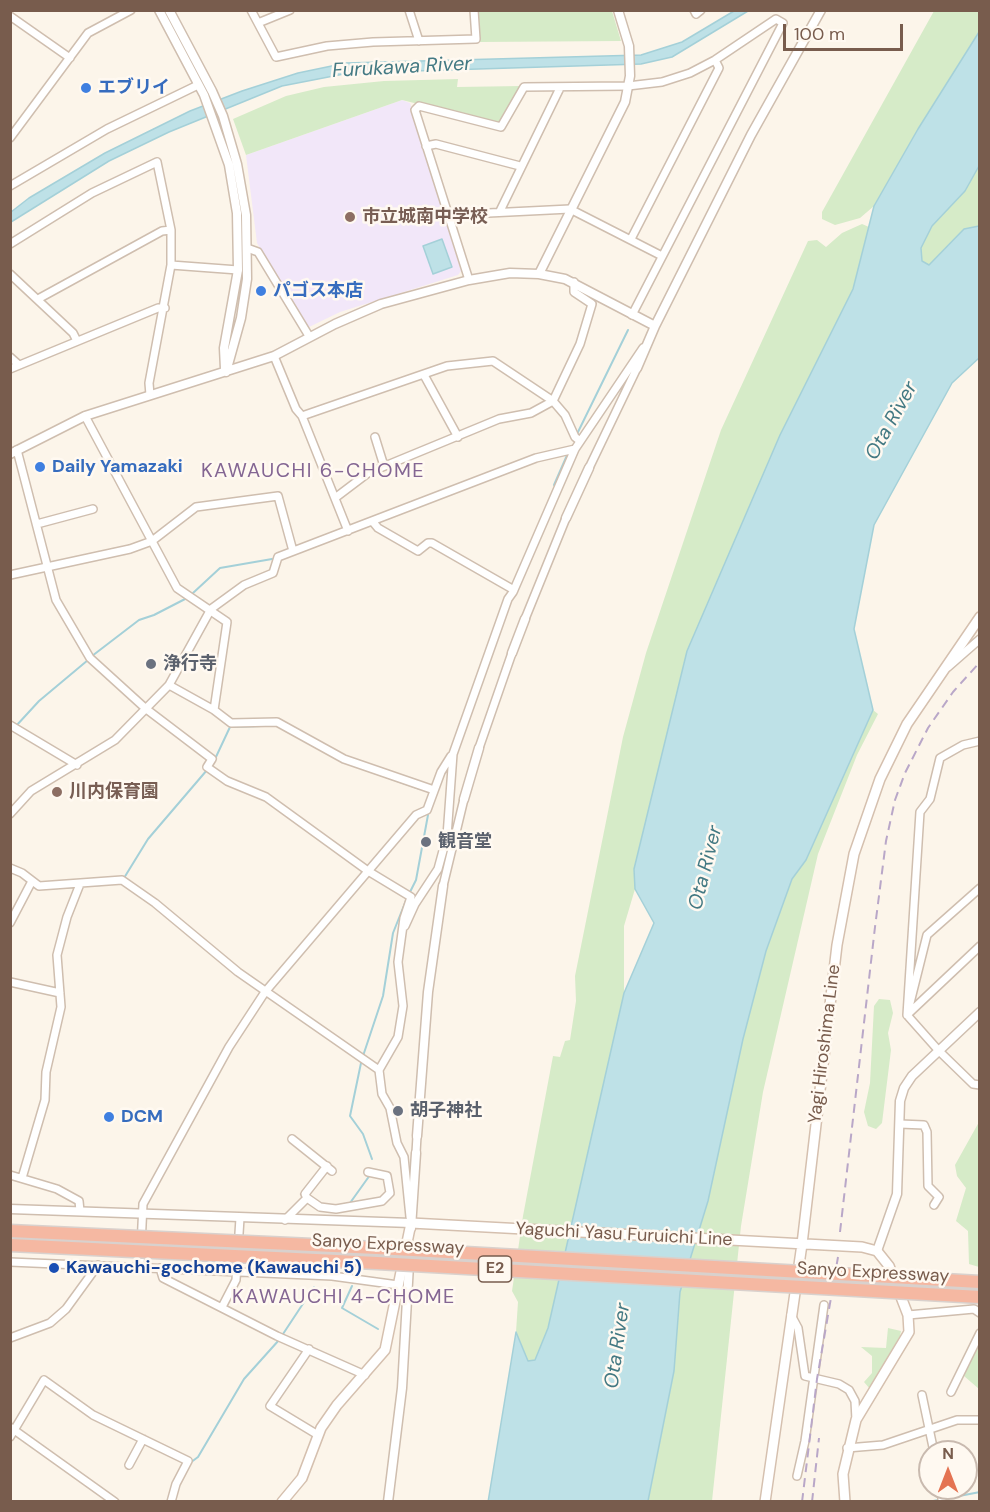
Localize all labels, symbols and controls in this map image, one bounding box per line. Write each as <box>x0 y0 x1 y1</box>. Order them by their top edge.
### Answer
scale bar <box>786 12 906 50</box>
text: 100 m <box>794 22 845 46</box>
water label: Furukawa River <box>332 52 472 84</box>
place label: エブリイ <box>98 77 170 99</box>
marker: エブリイ <box>79 81 93 95</box>
place label: 市立城南中学校 <box>362 206 488 228</box>
marker: 市立城南中学校 <box>343 210 357 224</box>
place label: パゴス本店 <box>273 280 363 302</box>
marker: パゴス本店 <box>254 284 268 298</box>
water label: Ota River <box>861 378 923 464</box>
place label: Daily Yamazaki <box>52 456 183 478</box>
marker: Daily Yamazaki <box>33 460 47 474</box>
district label: KAWAUCHI 6-CHOME <box>201 460 425 484</box>
place label: 浄行寺 <box>163 653 217 675</box>
marker: 浄行寺 <box>144 657 158 671</box>
place label: 川内保育園 <box>69 781 159 803</box>
marker: 川内保育園 <box>50 785 64 799</box>
water label: Ota River <box>684 823 728 913</box>
place label: 観音堂 <box>438 831 492 853</box>
marker: 観音堂 <box>419 835 433 849</box>
street label: Yagi Hiroshima Line <box>805 963 845 1125</box>
place label: 胡子神社 <box>410 1100 482 1122</box>
marker: 胡子神社 <box>391 1104 405 1118</box>
place label: DCM <box>121 1106 163 1128</box>
marker: DCM <box>102 1110 116 1124</box>
street label: Yaguchi Yasu Furuichi Line <box>515 1219 733 1251</box>
street label: Sanyo Expressway <box>311 1230 465 1260</box>
road number: E2 <box>478 1256 512 1282</box>
place label: Kawauchi-gochome (Kawauchi 5) <box>66 1257 362 1279</box>
street label: Sanyo Expressway <box>796 1258 950 1288</box>
marker: Kawauchi-gochome (Kawauchi 5) <box>47 1261 61 1275</box>
district label: KAWAUCHI 4-CHOME <box>232 1286 456 1310</box>
water label: Ota River <box>600 1302 636 1390</box>
north arrow <box>918 1440 978 1500</box>
text: N <box>942 1443 954 1464</box>

